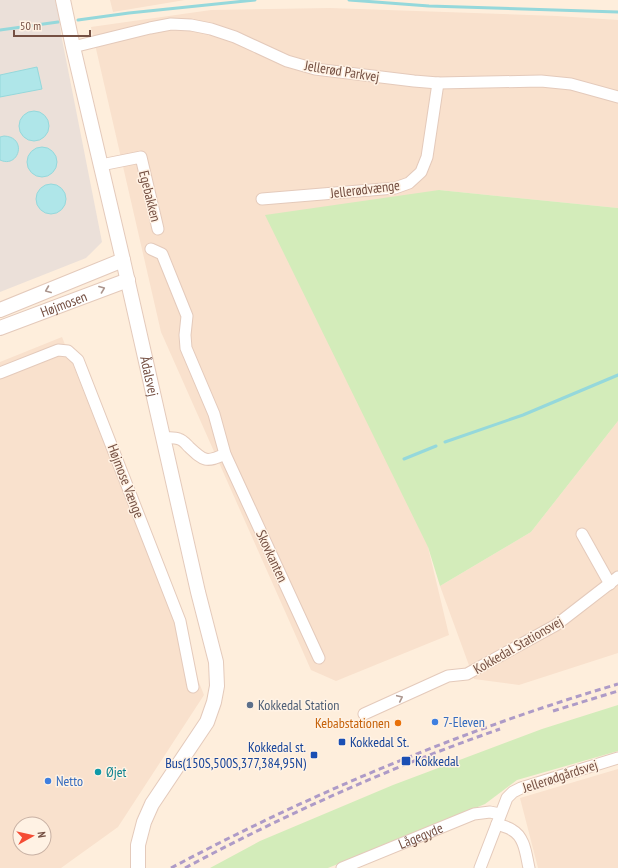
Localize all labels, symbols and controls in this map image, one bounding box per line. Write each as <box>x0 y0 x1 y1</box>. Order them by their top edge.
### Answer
scale bar <box>14 12 90 38</box>
text: 50 m <box>20 18 41 33</box>
street label: Jellerød Parkvej <box>302 56 381 86</box>
street label: Egebakken <box>135 169 165 223</box>
street label: Jellerødvænge <box>328 176 401 202</box>
one-way arrow <box>44 286 51 294</box>
one-way arrow <box>98 286 105 294</box>
street label: Højmosen <box>38 287 90 321</box>
street label: Ådalsvej <box>136 354 163 398</box>
street label: Højmose Vænge <box>104 441 148 521</box>
street label: Skovkanten <box>252 527 292 585</box>
street label: Kokkedal Stationsvej <box>470 612 566 678</box>
one-way arrow <box>396 695 403 703</box>
place label: Kokkedal Station <box>258 696 339 714</box>
marker: Kokkedal Station <box>245 700 255 710</box>
place label: 7-Eleven <box>443 713 485 731</box>
place label: Kebabstationen <box>315 714 390 732</box>
marker: 7-Eleven <box>430 717 440 727</box>
marker: Kebabstationen <box>393 718 403 728</box>
place label: Kokkedal St. <box>350 733 409 751</box>
marker: Kokkedal St. <box>337 737 347 747</box>
place label: Kokkedal st. Bus(150S,500S,377,384,95N) <box>165 738 307 772</box>
marker: Kokkedal st. Bus(150S,500S,377,384,95N) <box>309 750 319 760</box>
place label: Kokkedal <box>415 752 460 770</box>
marker: Kokkedal <box>400 755 412 767</box>
street label: Jellerødgårdsvej <box>519 755 600 797</box>
place label: Øjet <box>106 763 126 781</box>
marker: Øjet <box>93 767 103 777</box>
place label: Netto <box>56 772 83 790</box>
marker: Netto <box>43 776 53 786</box>
north arrow <box>12 816 52 856</box>
street label: Lågegyde <box>396 819 446 853</box>
text: N <box>35 831 49 839</box>

